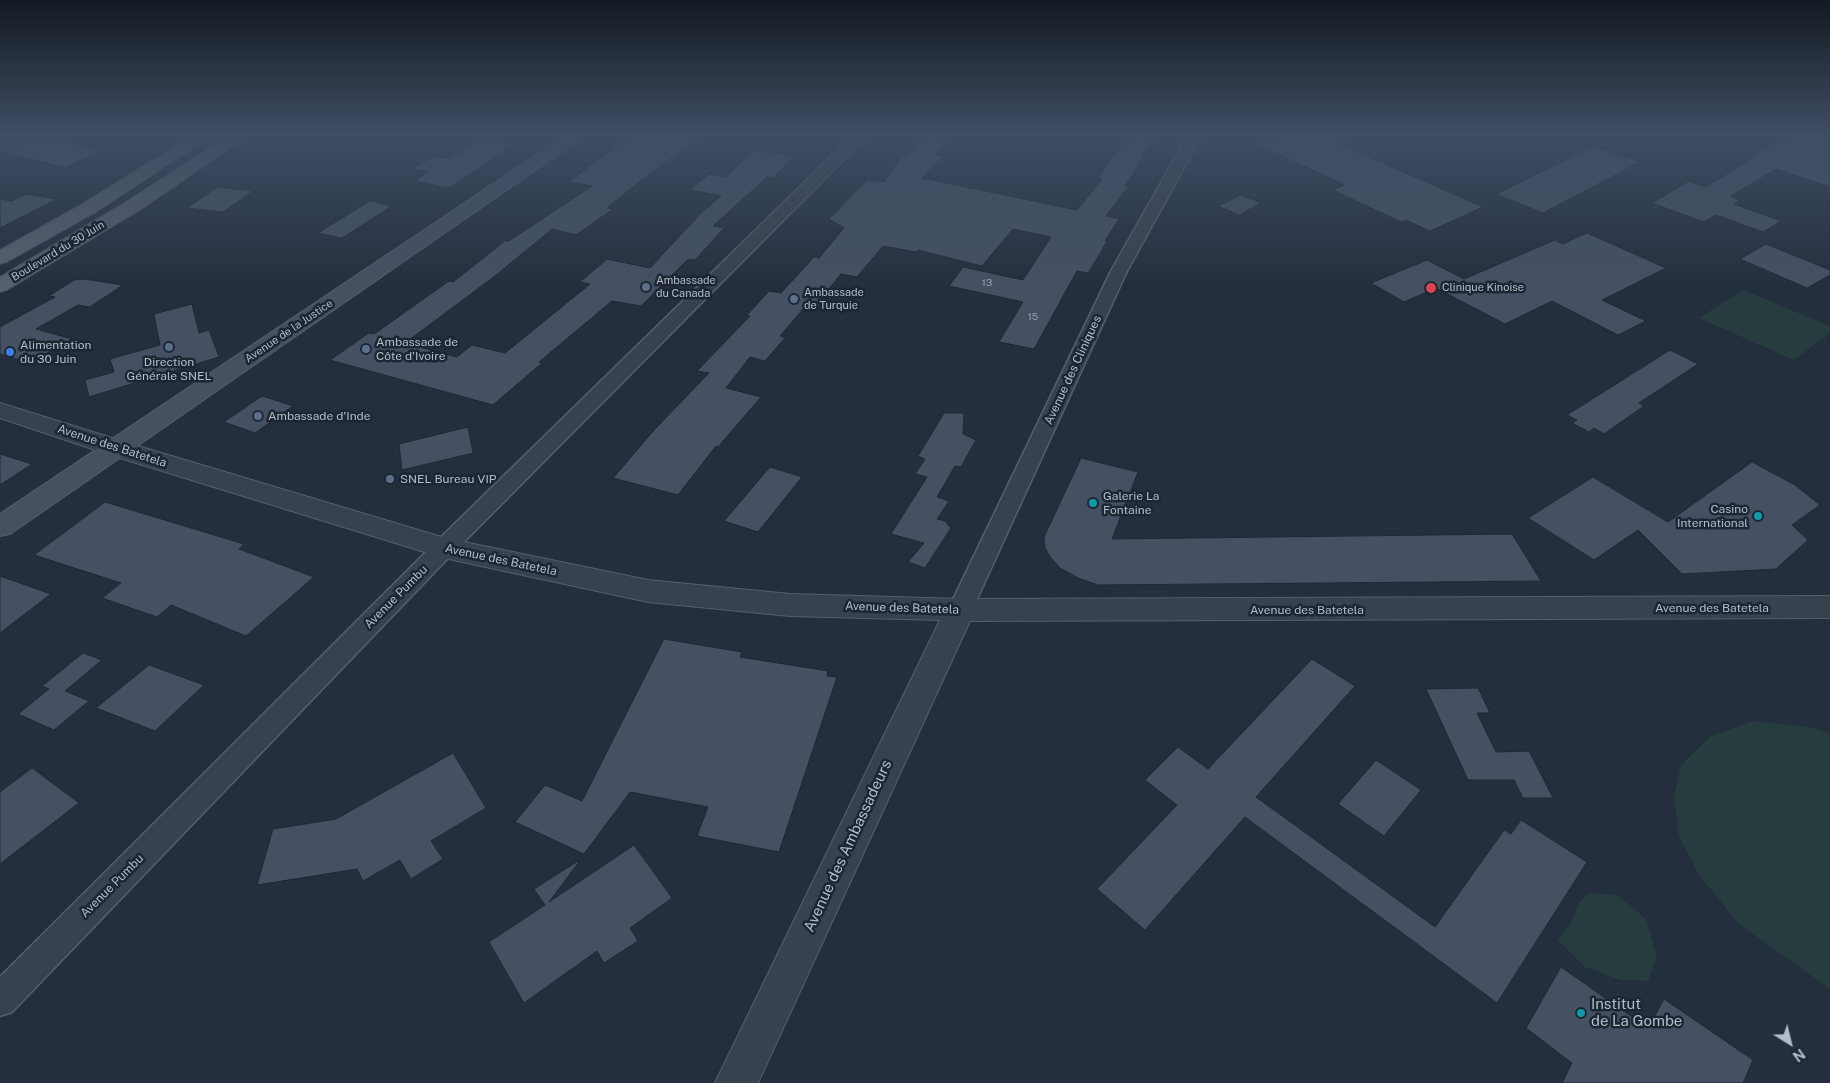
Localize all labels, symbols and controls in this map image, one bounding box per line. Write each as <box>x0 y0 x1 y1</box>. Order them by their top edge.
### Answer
street label: Boulevard du 30 Juin <box>9 218 107 284</box>
place label: Ambassade du Canada <box>656 274 716 300</box>
house number: 13 <box>982 277 992 289</box>
marker: Ambassade du Canada <box>640 281 652 293</box>
marker: Clinique Kinoise <box>1424 281 1438 295</box>
place label: Clinique Kinoise <box>1442 281 1524 295</box>
place label: Ambassade de Turquie <box>804 286 864 312</box>
marker: Ambassade de Turquie <box>788 293 800 305</box>
street label: Avenue de la Justice <box>243 297 335 365</box>
house number: 15 <box>1028 311 1038 323</box>
street label: Avenue des Cliniques <box>1041 313 1105 427</box>
place label: Ambassade de Côte d'Ivoire <box>376 335 458 363</box>
place label: Alimentation du 30 Juin <box>20 338 91 366</box>
marker: Direction Générale SNEL <box>163 341 175 353</box>
marker: Ambassade de Côte d'Ivoire <box>360 343 372 355</box>
marker: Alimentation du 30 Juin <box>4 346 16 358</box>
place label: Direction Générale SNEL <box>127 355 211 383</box>
place label: Ambassade d'Inde <box>268 409 371 423</box>
marker: Ambassade d'Inde <box>252 410 264 422</box>
street label: Avenue des Batetela <box>56 422 168 470</box>
place label: SNEL Bureau VIP <box>400 472 496 486</box>
marker: SNEL Bureau VIP <box>384 473 396 485</box>
place label: Galerie La Fontaine <box>1103 489 1159 517</box>
marker: Galerie La Fontaine <box>1087 497 1099 509</box>
place label: Casino International <box>1677 502 1748 530</box>
marker: Casino International <box>1752 510 1764 522</box>
street label: Avenue des Batetela <box>444 541 558 579</box>
street label: Avenue Pumbu <box>361 562 431 632</box>
street label: Avenue des Batetela <box>845 599 959 617</box>
street label: Avenue des Batetela <box>1655 601 1769 615</box>
street label: Avenue des Batetela <box>1250 603 1364 617</box>
street label: Avenue des Ambassadeurs <box>800 757 896 935</box>
street label: Avenue Pumbu <box>77 851 147 921</box>
place label: Institut de La Gombe <box>1591 995 1682 1030</box>
marker: Institut de La Gombe <box>1575 1007 1587 1019</box>
north arrow <box>1765 1018 1815 1068</box>
text: N <box>1790 1045 1808 1065</box>

